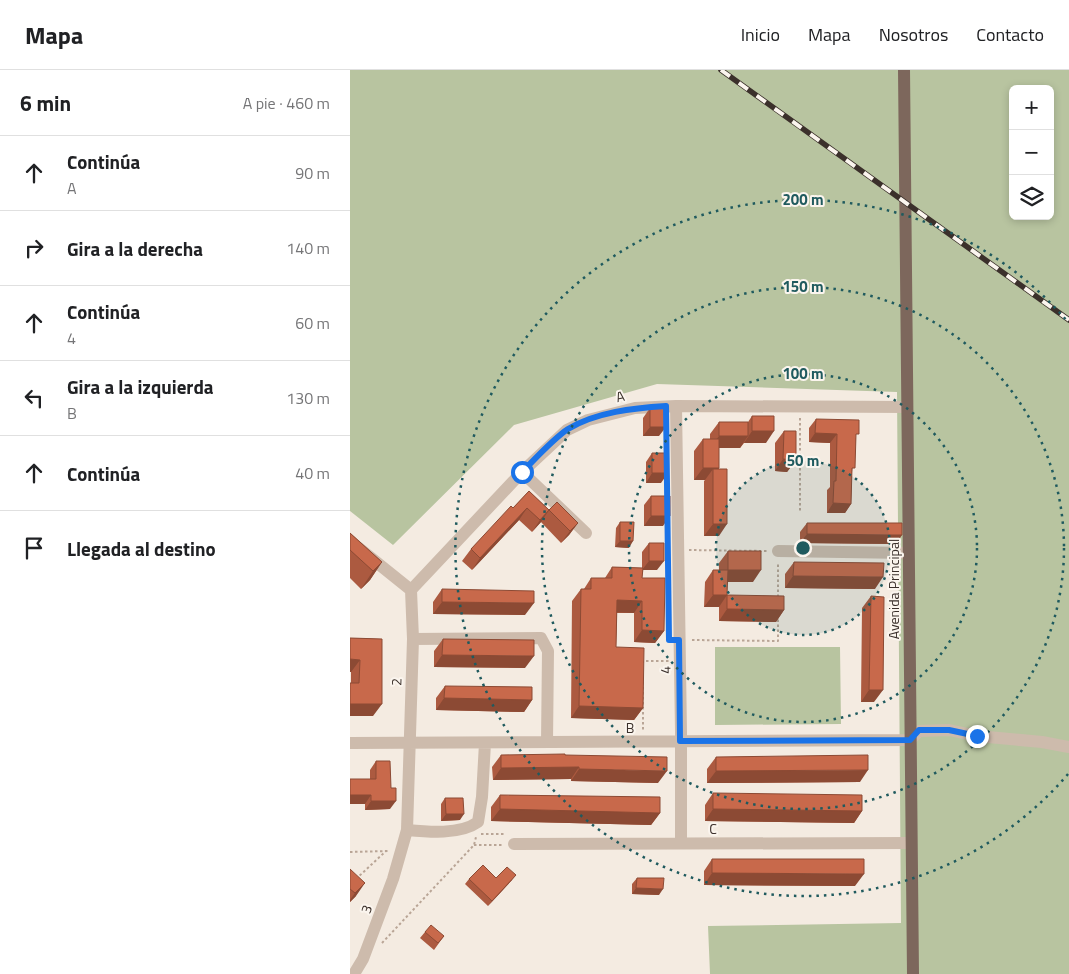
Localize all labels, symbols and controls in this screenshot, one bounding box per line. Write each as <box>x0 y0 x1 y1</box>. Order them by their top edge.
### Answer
text: Mapa <box>25 17 83 53</box>
text: Inicio <box>741 21 780 48</box>
text: Mapa <box>808 21 851 48</box>
text: Nosotros <box>879 21 948 48</box>
text: Contacto <box>976 21 1044 48</box>
map controls <box>1009 85 1054 220</box>
button: + <box>1009 85 1054 130</box>
text: 6 min <box>20 87 71 119</box>
text: A pie · 460 m <box>243 91 330 115</box>
button: − <box>1009 130 1054 175</box>
text: Continúa <box>67 147 140 176</box>
icon: ahead <box>20 159 48 187</box>
text: 90 m <box>295 161 330 185</box>
button: layers <box>1009 175 1054 220</box>
text: A <box>67 176 77 200</box>
text: 200 m <box>782 188 824 211</box>
icon: right <box>20 234 48 262</box>
text: Gira a la derecha <box>67 234 203 263</box>
text: 140 m <box>286 236 330 260</box>
text: 150 m <box>782 275 824 298</box>
text: Continúa <box>67 297 140 326</box>
icon: ahead <box>20 309 48 337</box>
text: 60 m <box>295 311 330 335</box>
text: 4 <box>67 326 76 350</box>
text: 100 m <box>782 362 824 385</box>
text: Gira a la izquierda <box>67 372 214 401</box>
icon: left <box>20 384 48 412</box>
street label: A <box>614 385 627 407</box>
text: 130 m <box>286 386 330 410</box>
text: B <box>67 401 77 425</box>
text: 50 m <box>787 449 819 472</box>
icon: ahead <box>20 459 48 487</box>
text: Continúa <box>67 459 140 488</box>
text: 40 m <box>295 461 330 485</box>
route start <box>511 461 534 484</box>
icon: arrive <box>20 534 48 562</box>
text: Llegada al destino <box>67 534 216 563</box>
centre of rings <box>794 539 812 557</box>
street label: Avenida Principal <box>883 539 904 639</box>
street label: 4 <box>654 666 676 674</box>
street label: 2 <box>385 678 407 686</box>
street label: B <box>626 717 634 738</box>
route end <box>966 725 989 748</box>
street label: C <box>709 818 717 839</box>
street label: 3 <box>355 902 377 916</box>

